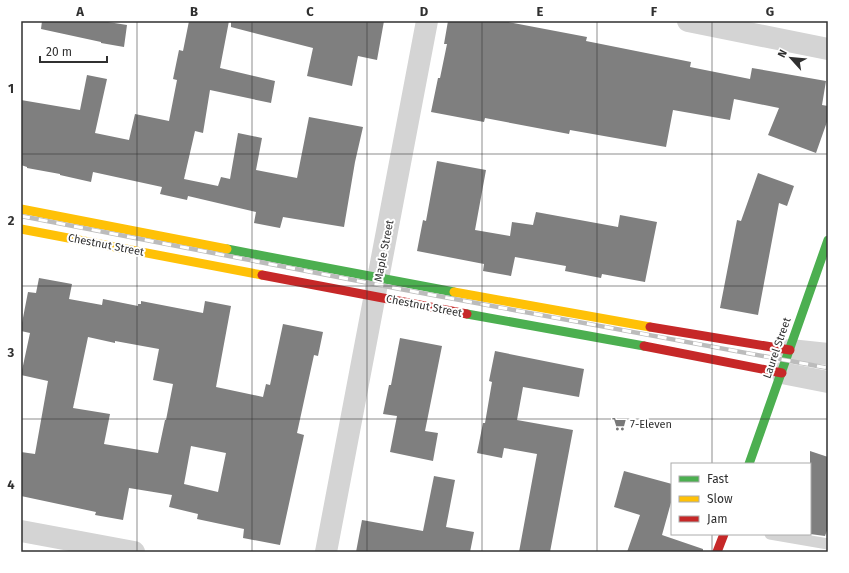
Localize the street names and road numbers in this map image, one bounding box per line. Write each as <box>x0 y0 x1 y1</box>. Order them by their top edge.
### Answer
street label: Maple Street <box>372 219 396 283</box>
street label: Chestnut Street <box>67 231 145 259</box>
street label: Chestnut Street <box>385 292 463 320</box>
street label: Laurel Street <box>760 316 794 380</box>

